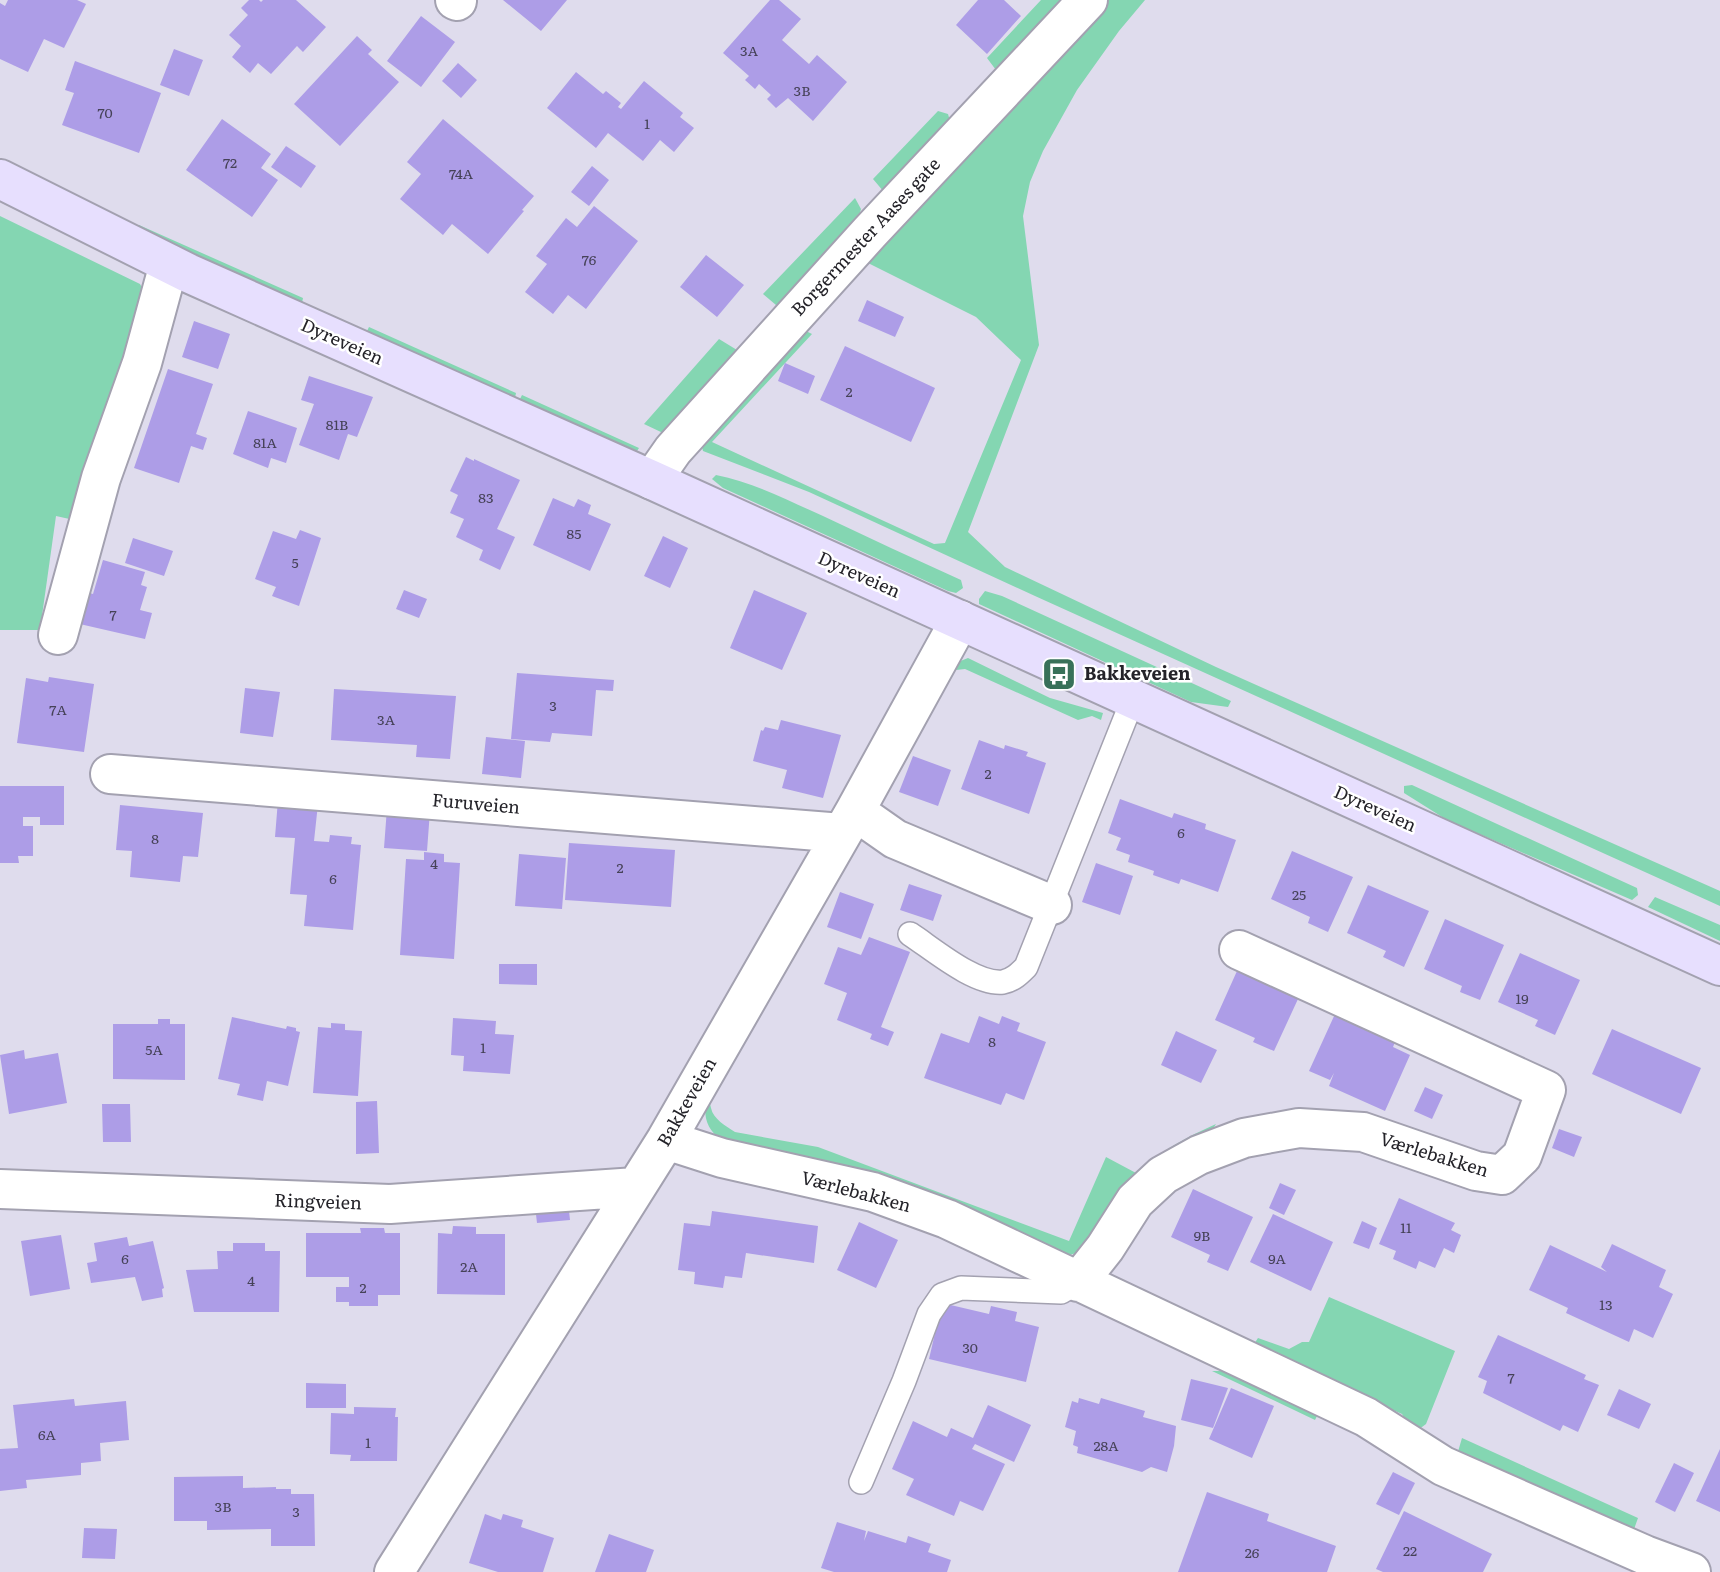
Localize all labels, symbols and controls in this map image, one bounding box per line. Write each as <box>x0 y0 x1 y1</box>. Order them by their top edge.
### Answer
house number: 3A <box>740 40 759 60</box>
house number: 3B <box>794 80 810 100</box>
house number: 70 <box>97 102 113 122</box>
house number: 1 <box>644 113 650 133</box>
street label: Borgermester Aases gate <box>784 151 946 321</box>
house number: 72 <box>223 152 237 172</box>
house number: 74A <box>449 163 474 183</box>
house number: 76 <box>582 249 597 269</box>
street label: Dyreveien <box>297 310 388 371</box>
house number: 2 <box>845 381 853 401</box>
house number: 81B <box>326 414 348 434</box>
house number: 81A <box>253 432 278 452</box>
house number: 83 <box>478 487 494 507</box>
house number: 85 <box>567 523 581 543</box>
street label: Dyreveien <box>814 543 905 604</box>
house number: 5 <box>291 552 299 572</box>
house number: 7 <box>109 604 117 624</box>
bus stop icon: Bakkeveien <box>1040 655 1078 693</box>
place label: Bakkeveien <box>1084 659 1191 686</box>
house number: 3 <box>549 695 557 715</box>
house number: 7A <box>49 699 67 719</box>
house number: 3A <box>377 709 396 729</box>
house number: 2 <box>984 763 992 783</box>
street label: Dyreveien <box>1330 777 1421 838</box>
street label: Furuveien <box>431 785 521 820</box>
house number: 6 <box>1177 822 1185 842</box>
house number: 8 <box>151 828 159 848</box>
house number: 4 <box>430 853 438 873</box>
house number: 2 <box>616 857 624 877</box>
house number: 6 <box>329 868 337 888</box>
house number: 25 <box>1292 884 1306 904</box>
house number: 19 <box>1515 988 1529 1008</box>
house number: 8 <box>988 1031 996 1051</box>
house number: 1 <box>480 1037 486 1057</box>
house number: 5A <box>145 1039 163 1059</box>
street label: Bakkeveien <box>649 1052 722 1151</box>
street label: Værlebakken <box>1377 1124 1492 1183</box>
street label: Værlebakken <box>799 1163 914 1218</box>
street label: Ringveien <box>274 1185 362 1216</box>
house number: 11 <box>1400 1217 1412 1237</box>
house number: 9B <box>1194 1225 1210 1245</box>
house number: 6 <box>121 1248 129 1268</box>
house number: 9A <box>1268 1248 1287 1268</box>
house number: 2A <box>460 1256 478 1276</box>
house number: 4 <box>247 1270 255 1290</box>
house number: 2 <box>359 1277 367 1297</box>
house number: 13 <box>1599 1294 1613 1314</box>
house number: 30 <box>962 1337 978 1357</box>
house number: 7 <box>1507 1367 1515 1387</box>
house number: 6A <box>38 1424 57 1444</box>
house number: 1 <box>365 1432 371 1452</box>
house number: 28A <box>1093 1435 1119 1455</box>
house number: 3B <box>215 1496 231 1516</box>
house number: 3 <box>292 1501 300 1521</box>
house number: 22 <box>1403 1540 1417 1560</box>
house number: 26 <box>1245 1542 1260 1562</box>

